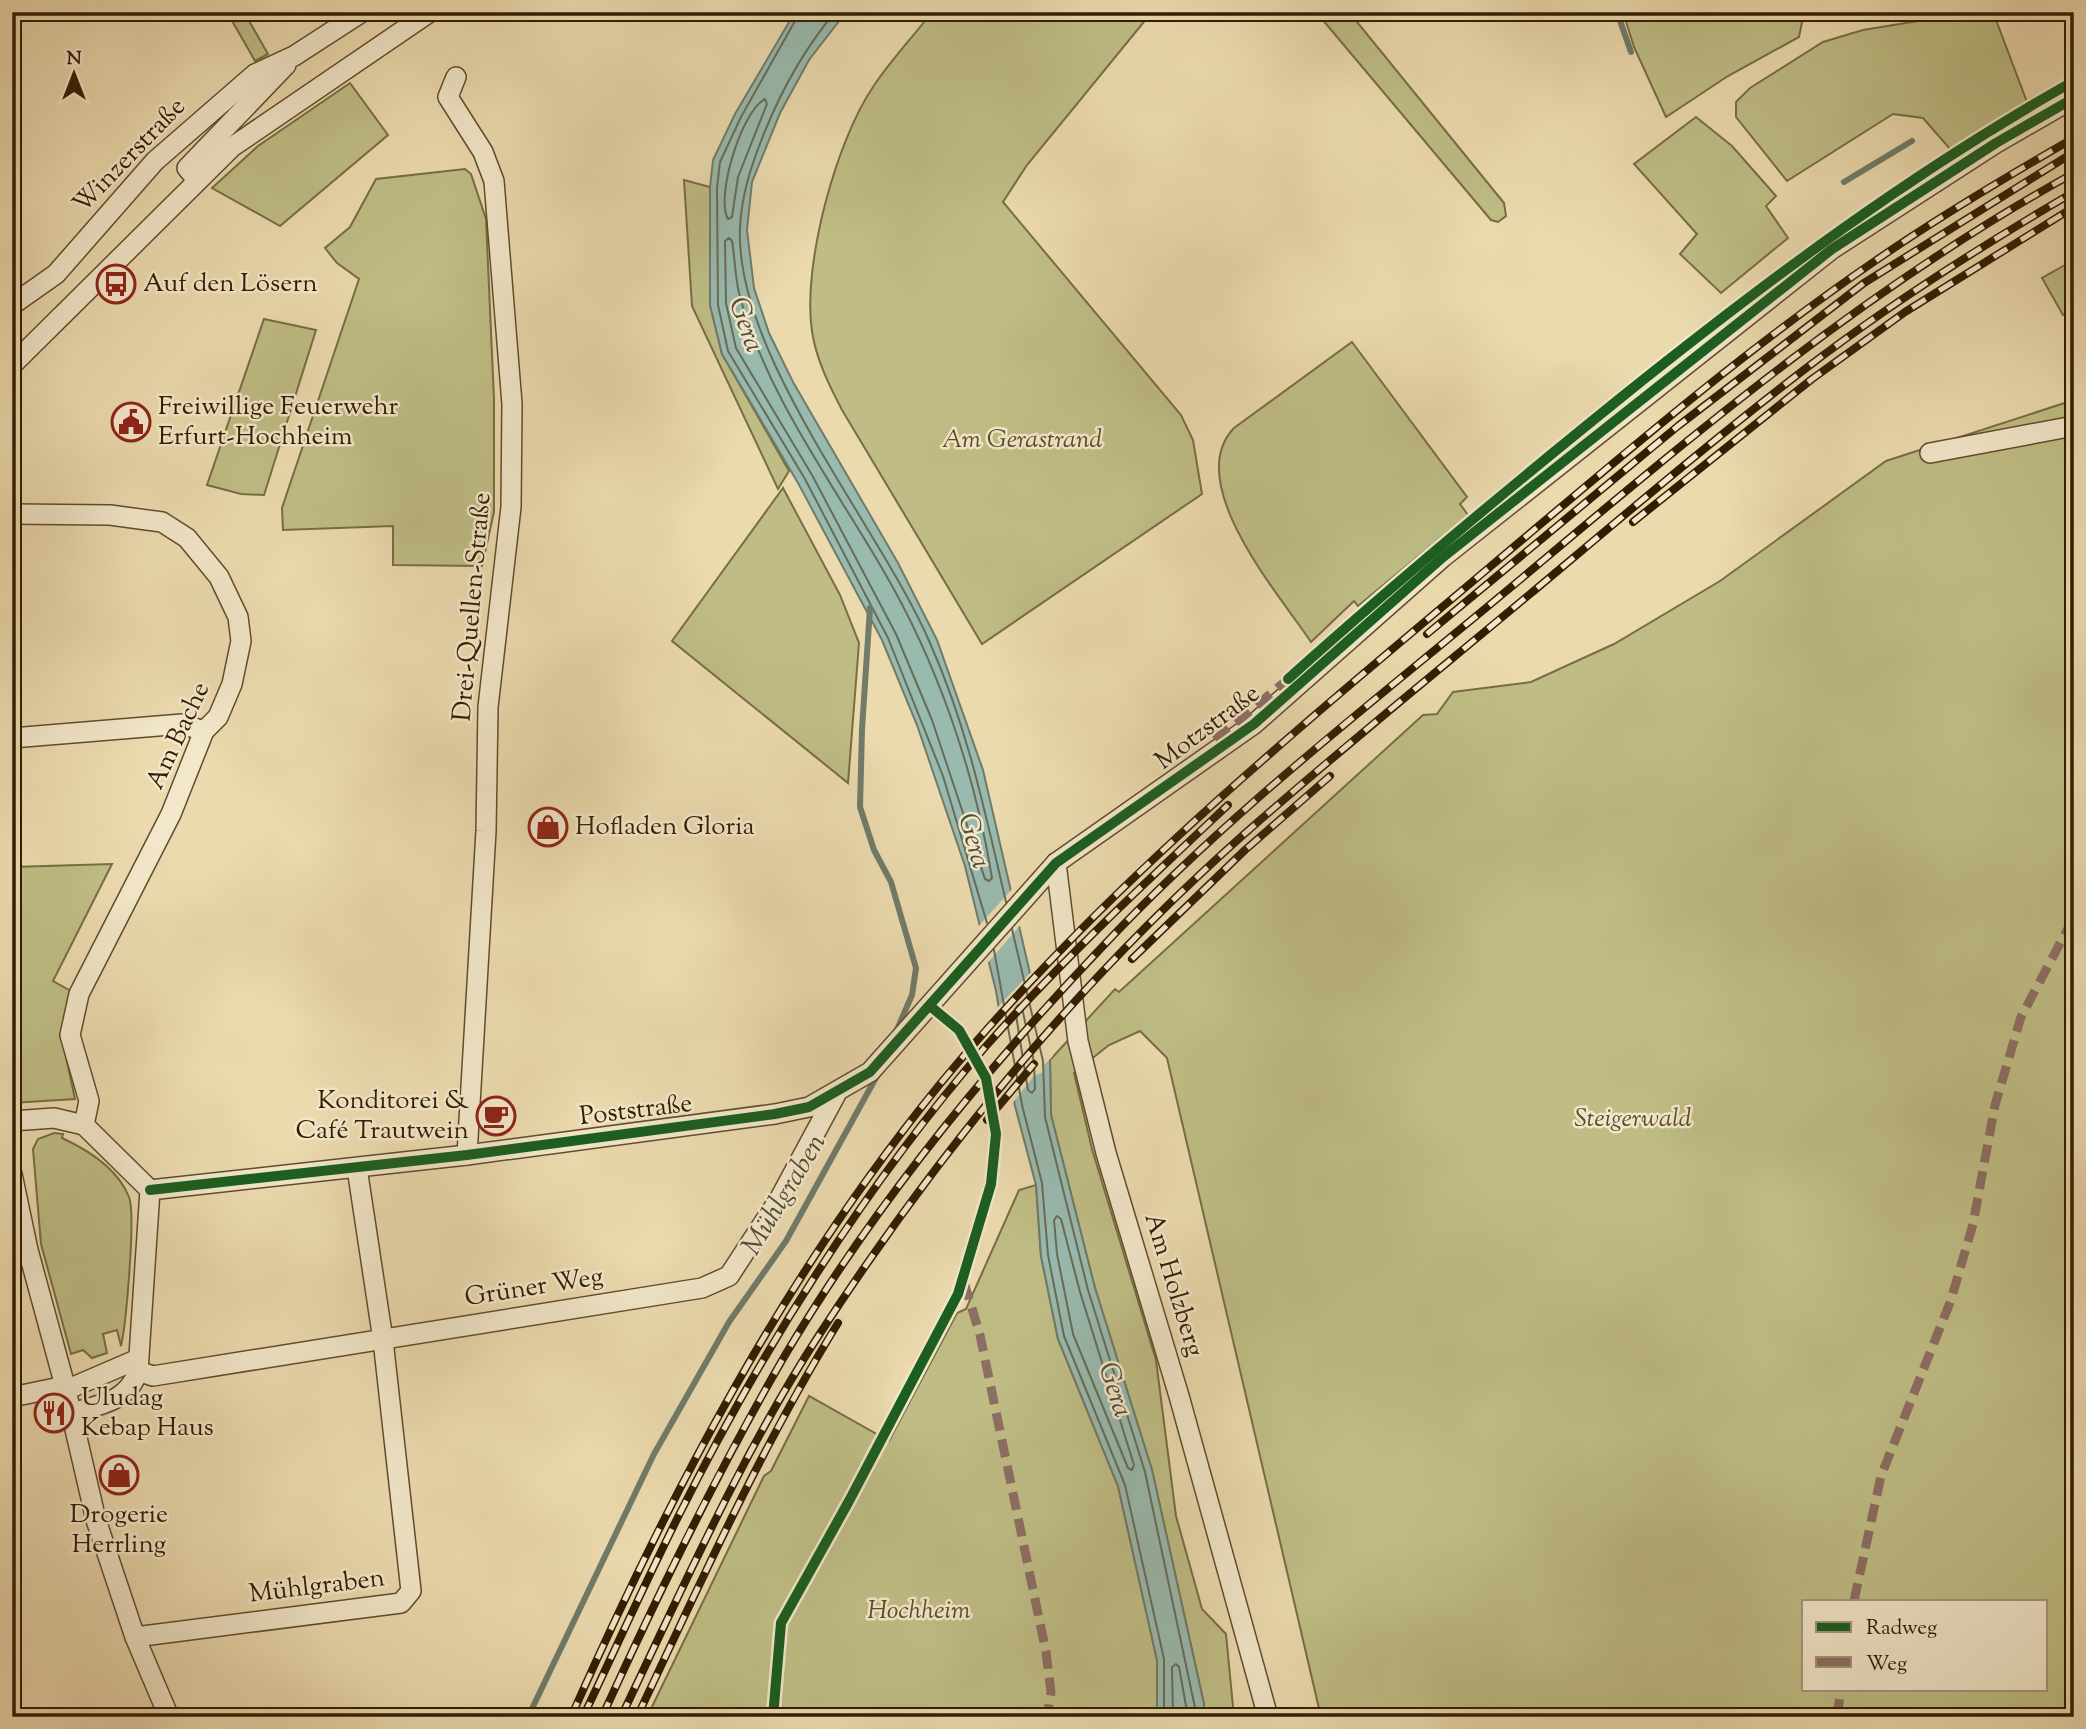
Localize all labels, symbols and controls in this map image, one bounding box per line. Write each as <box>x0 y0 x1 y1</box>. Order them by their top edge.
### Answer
north arrow <box>38 38 108 108</box>
text: N <box>66 46 82 73</box>
street label: Winzerstraße <box>65 90 195 222</box>
bus stop icon: Auf den Lösern <box>95 263 137 305</box>
place label: Auf den Lösern <box>143 266 318 303</box>
water label: Gera <box>717 292 773 358</box>
place label: Freiwillige Feuerwehr Erfurt-Hochheim <box>158 389 399 456</box>
public building icon: Freiwillige Feuerwehr Erfurt-Hochheim <box>110 401 152 443</box>
park label: Am Gerastrand <box>942 422 1102 459</box>
street label: Drei-Quellen-Straße <box>445 491 501 723</box>
street label: Am Bache <box>138 676 220 796</box>
street label: Motzstraße <box>1148 676 1268 780</box>
shop icon: Hofladen Gloria <box>527 806 569 848</box>
place label: Hofladen Gloria <box>575 809 755 846</box>
water label: Gera <box>946 809 1000 873</box>
place label: Konditorei & Café Trautwein <box>296 1083 469 1150</box>
street label: Poststraße <box>577 1086 695 1136</box>
cafe icon: Konditorei & Café Trautwein <box>475 1095 517 1137</box>
park label: Steigerwald <box>1574 1101 1692 1138</box>
water label: Mühlgraben <box>733 1126 837 1263</box>
street label: Am Holzberg <box>1134 1209 1212 1361</box>
street label: Grüner Weg <box>462 1259 606 1317</box>
water label: Gera <box>1086 1357 1142 1423</box>
place label: Uludag Kebap Haus <box>81 1380 214 1447</box>
restaurant icon: Uludag Kebap Haus <box>33 1392 75 1434</box>
shop icon: Drogerie Herrling <box>98 1454 140 1496</box>
place label: Drogerie Herrling <box>70 1497 168 1564</box>
street label: Mühlgraben <box>247 1560 387 1614</box>
park label: Hochheim <box>867 1593 971 1630</box>
legend <box>1802 1600 2048 1690</box>
text: Radweg <box>1866 1614 1937 1644</box>
text: Weg <box>1866 1650 1907 1680</box>

